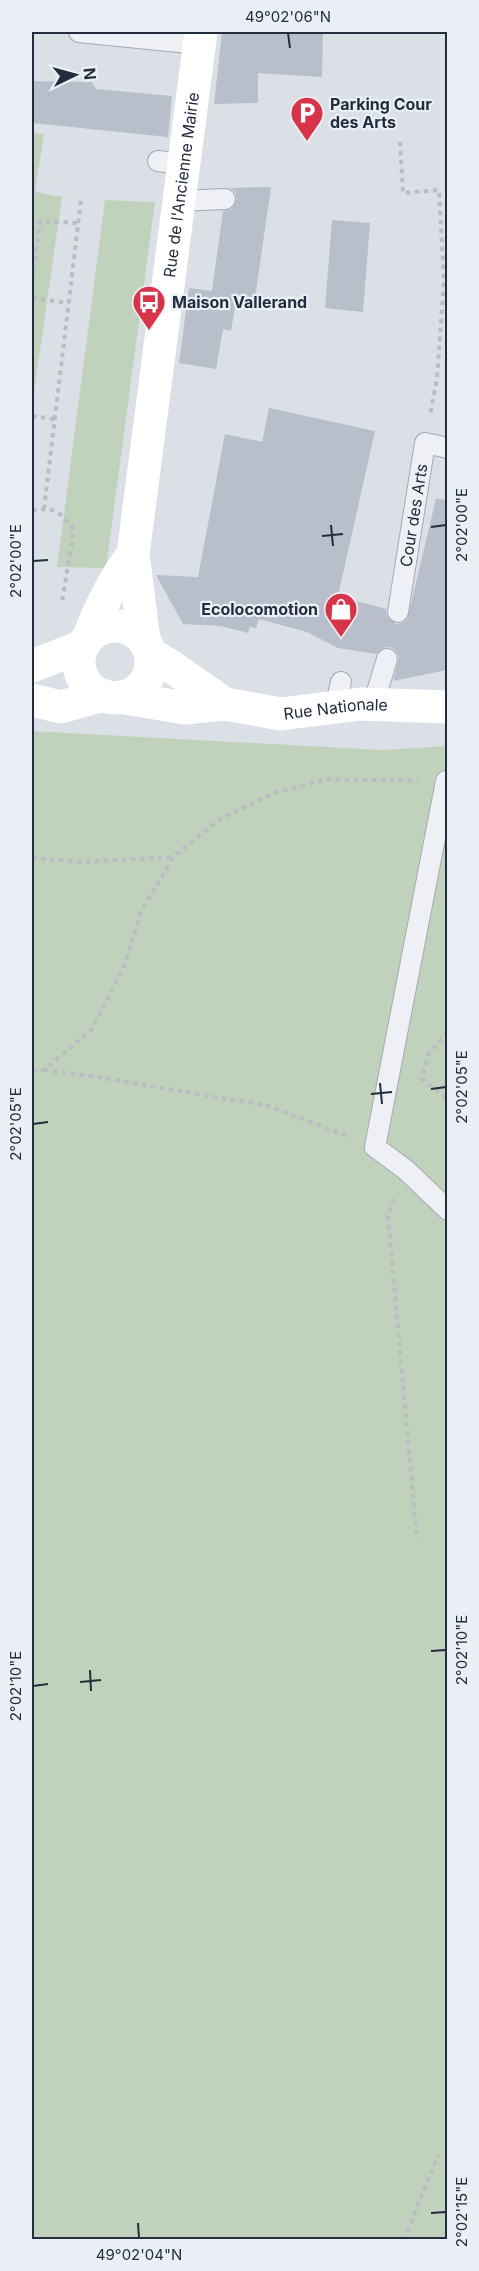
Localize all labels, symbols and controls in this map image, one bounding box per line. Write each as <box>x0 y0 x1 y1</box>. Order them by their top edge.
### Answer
text: 49°02'06"N <box>245 7 331 26</box>
north arrow <box>45 45 105 105</box>
text: N <box>79 67 100 81</box>
street label: Rue de l'Ancienne Mairie <box>159 91 203 279</box>
place label: Parking Cour des Arts <box>330 94 432 132</box>
parking icon: Parking Cour des Arts <box>289 95 325 142</box>
bus stop icon: Maison Vallerand <box>131 284 167 331</box>
place label: Maison Vallerand <box>172 292 307 312</box>
street label: Cour des Arts <box>395 462 432 568</box>
text: 2°02'00"E <box>452 488 471 562</box>
text: 2°02'00"E <box>6 524 25 598</box>
shop icon: Ecolocomotion <box>323 591 359 638</box>
place label: Ecolocomotion <box>201 599 318 619</box>
street label: Rue Nationale <box>282 693 388 724</box>
text: 2°02'05"E <box>452 1050 471 1124</box>
text: 2°02'05"E <box>6 1087 25 1161</box>
text: 2°02'10"E <box>452 1615 471 1685</box>
text: 2°02'10"E <box>6 1651 25 1721</box>
text: 2°02'15"E <box>452 2177 471 2247</box>
text: 49°02'04"N <box>96 2245 182 2264</box>

